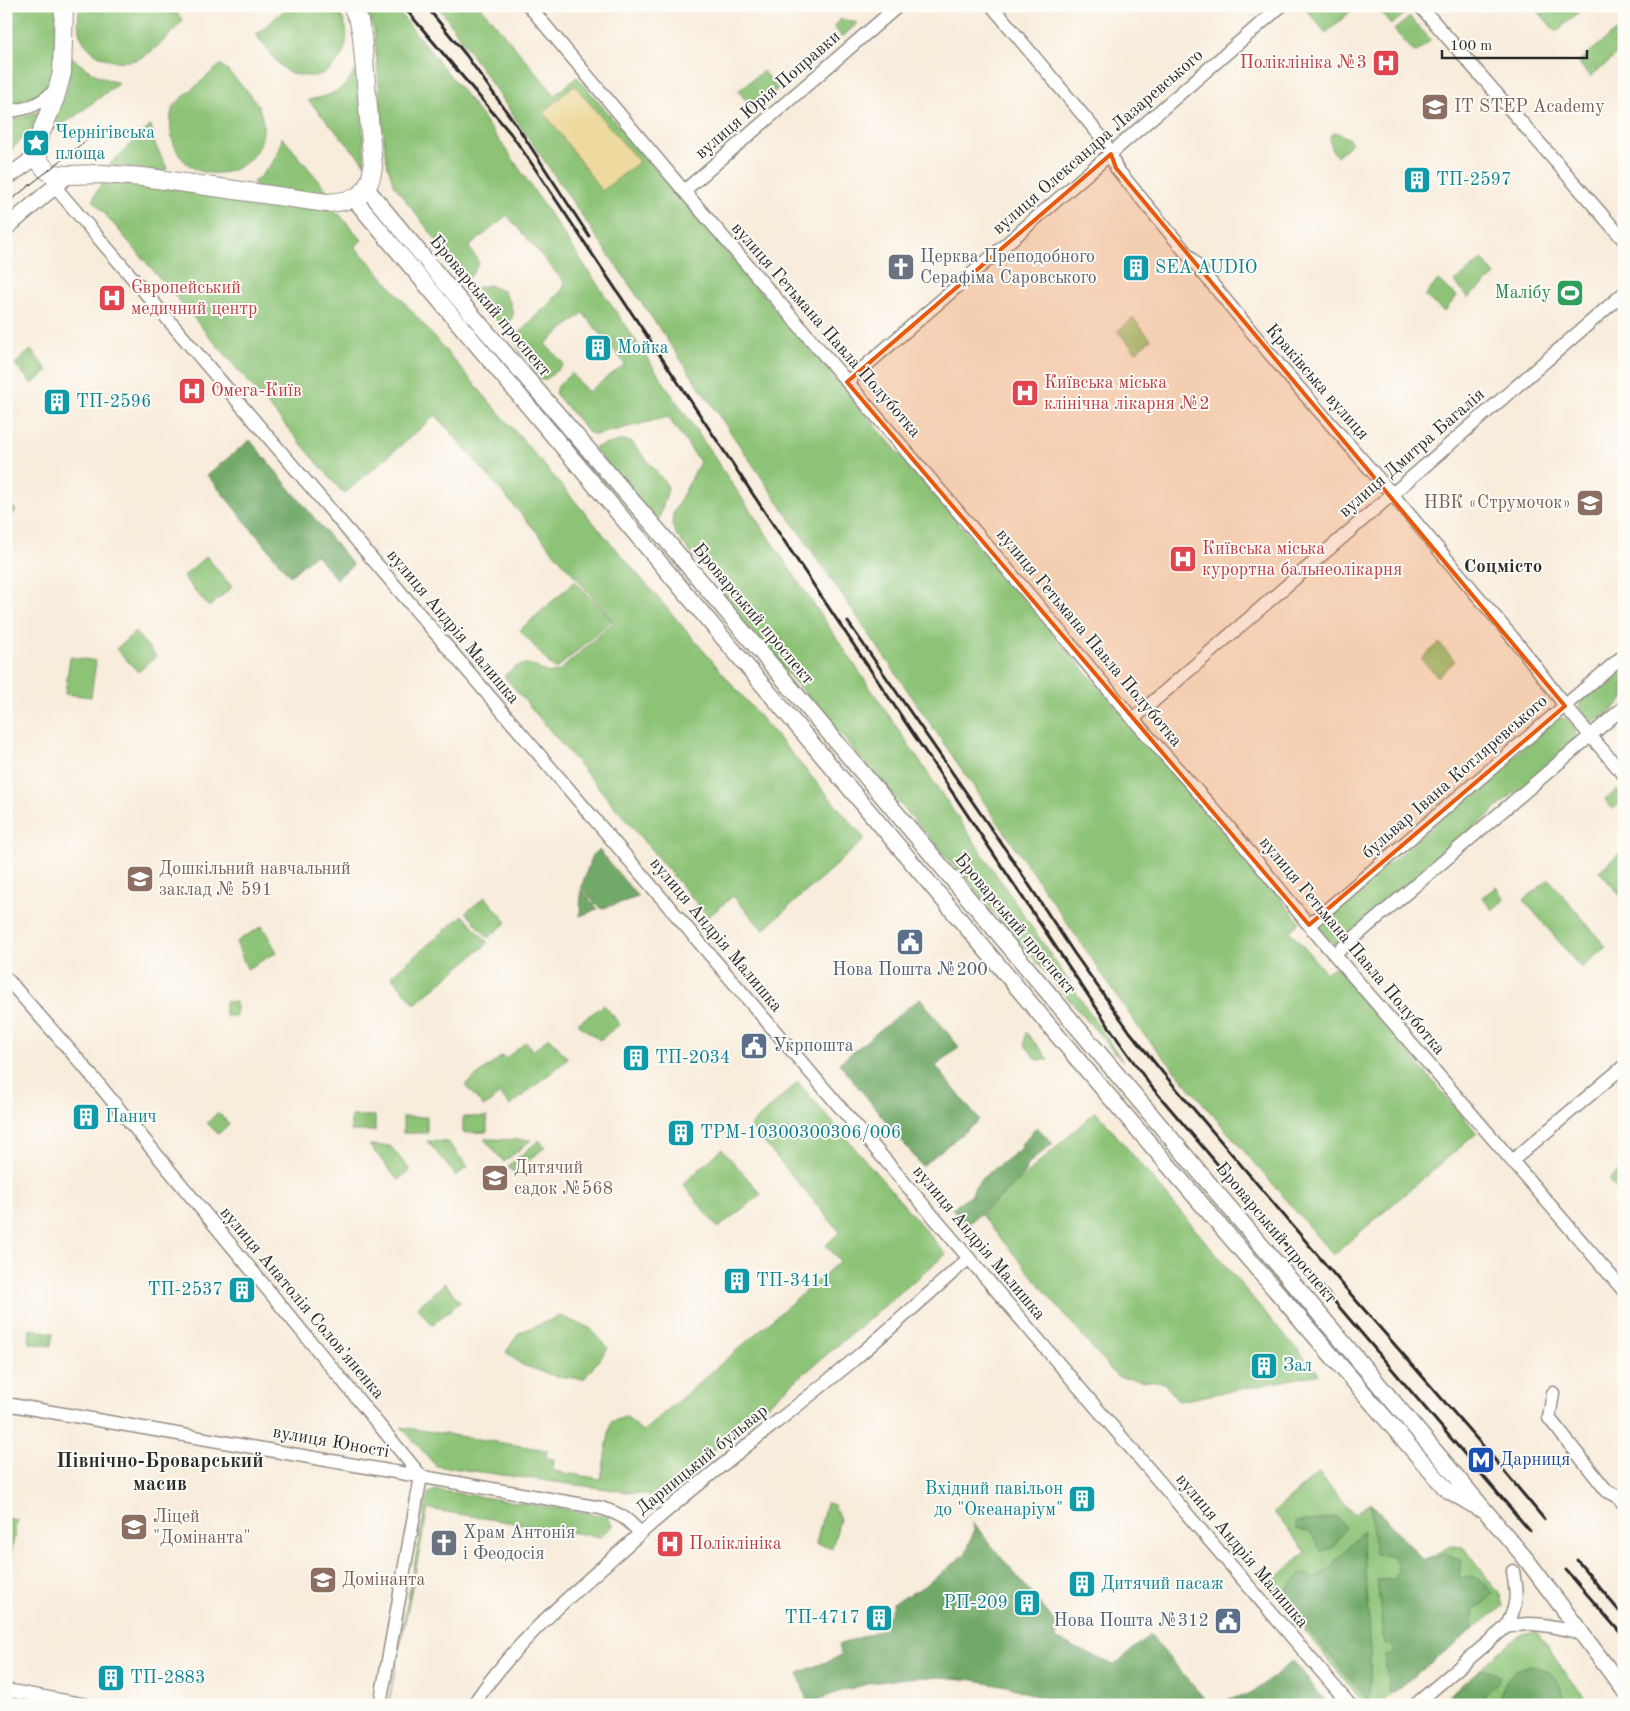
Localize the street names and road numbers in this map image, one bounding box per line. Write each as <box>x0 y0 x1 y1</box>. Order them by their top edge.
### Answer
street label: вулиця Юрія Поправки <box>692 27 844 163</box>
street label: вулиця Олександра Лазаревського <box>989 46 1207 238</box>
street label: вулиця Гетьмана Павла Полуботка <box>728 219 924 441</box>
street label: Броварський проспект <box>426 232 554 380</box>
street label: Краківська вулиця <box>1262 321 1372 443</box>
street label: вулиця Дмитра Багалія <box>1336 385 1488 521</box>
street label: вулиця Гетьмана Павла Полуботка <box>993 526 1186 751</box>
street label: Броварський проспект <box>689 540 817 688</box>
street label: вулиця Андрія Малишка <box>383 546 523 708</box>
street label: бульвар Івана Котляревського <box>1359 692 1551 862</box>
street label: вулиця Гетьмана Павла Полуботка <box>1256 834 1449 1059</box>
street label: Броварський проспект <box>951 850 1079 998</box>
street label: вулиця Андрія Малишка <box>646 854 786 1016</box>
street label: Броварський проспект <box>1212 1159 1340 1307</box>
street label: вулиця Андрія Малишка <box>909 1162 1049 1324</box>
street label: вулиця Анатолія Соловʼяненка <box>216 1203 388 1403</box>
street label: Дарницький бульвар <box>633 1402 771 1518</box>
street label: вулиця Юності <box>271 1423 391 1461</box>
street label: вулиця Андрія Малишка <box>1172 1470 1312 1632</box>

